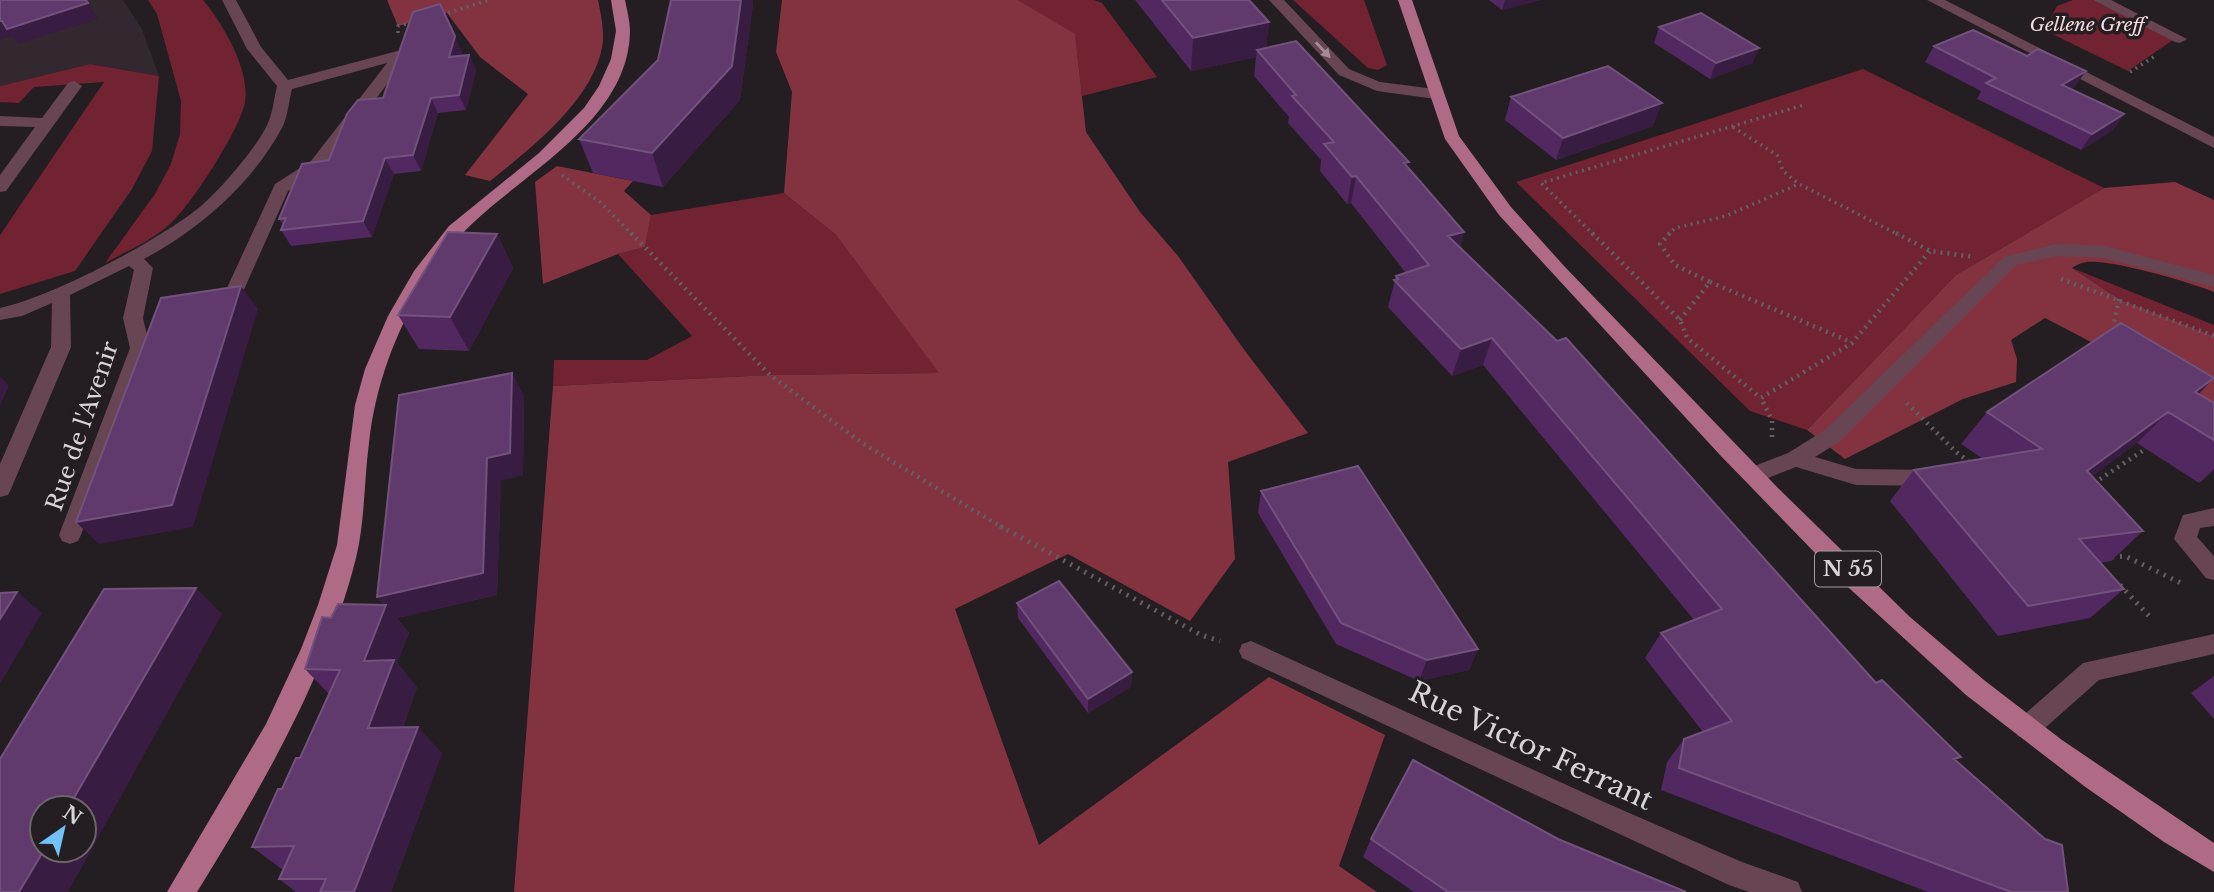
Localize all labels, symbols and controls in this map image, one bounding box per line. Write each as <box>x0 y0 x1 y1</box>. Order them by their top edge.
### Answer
park label: Gellene Greff <box>2030 13 2148 36</box>
one-way arrow <box>1314 41 1331 58</box>
street label: Rue de l'Avenir <box>40 338 124 514</box>
road number: N 55 <box>1815 552 1881 586</box>
street label: Rue Victor Ferrant <box>1403 674 1659 818</box>
north arrow <box>28 794 98 864</box>
text: N <box>58 801 86 830</box>

